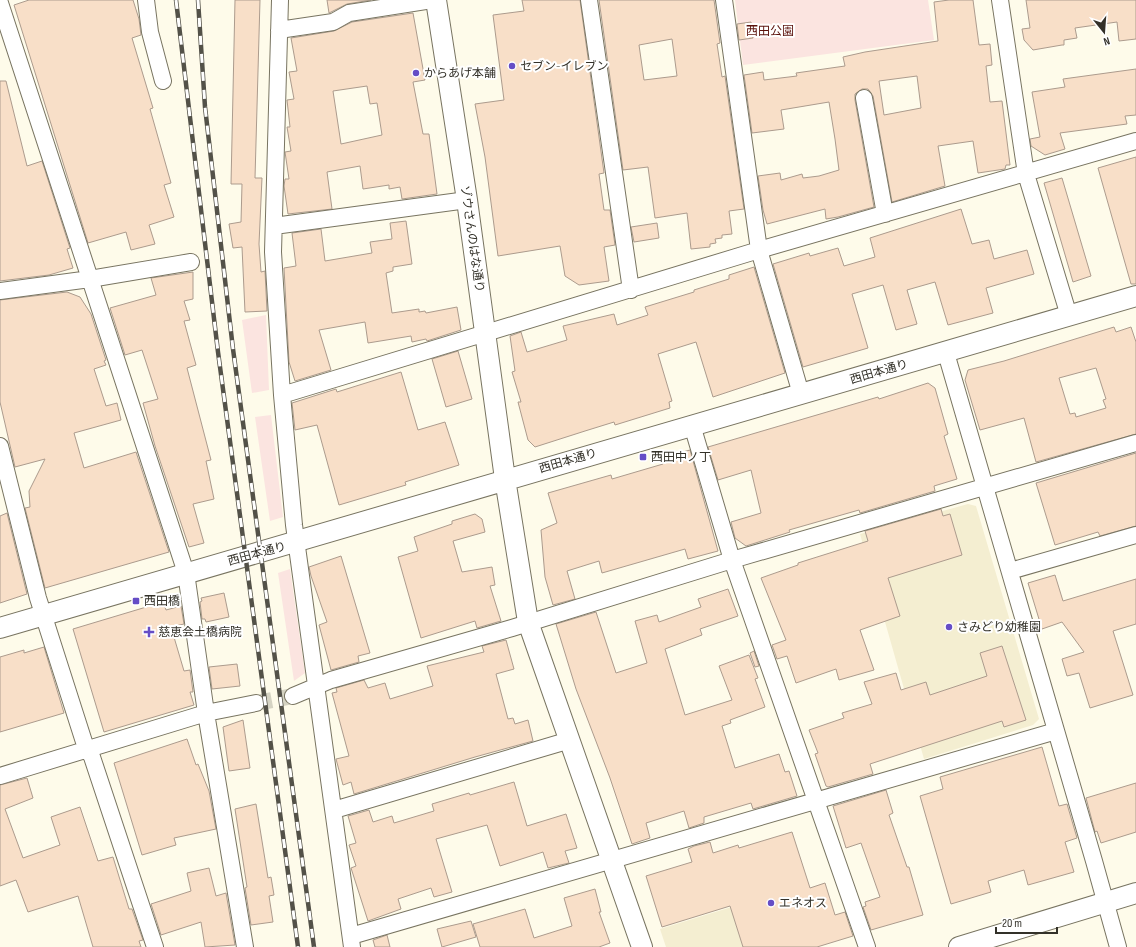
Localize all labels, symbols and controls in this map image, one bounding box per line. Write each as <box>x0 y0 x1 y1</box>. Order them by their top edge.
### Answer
north arrow <box>1084 12 1124 52</box>
park label: 西田公園 <box>746 24 794 39</box>
text: N <box>1102 34 1111 48</box>
place label: セブン-イレブン <box>520 59 608 74</box>
marker: セブン-イレブン <box>507 61 517 71</box>
place label: からあげ本舗 <box>424 66 496 81</box>
marker: からあげ本舗 <box>411 68 421 78</box>
street label: ゾウさんのはな通り <box>457 184 487 294</box>
street label: 西田本通り <box>848 357 910 387</box>
street label: 西田本通り <box>537 446 599 476</box>
place label: 西田中ノ丁 <box>651 450 711 465</box>
marker: 西田中ノ丁 <box>638 452 648 462</box>
street label: 西田本通り <box>226 539 288 569</box>
place label: 西田橋 <box>144 594 180 609</box>
marker: 西田橋 <box>131 596 141 606</box>
place label: さみどり幼稚園 <box>957 620 1041 635</box>
marker: さみどり幼稚園 <box>944 622 954 632</box>
place label: 慈恵会土橋病院 <box>158 625 242 640</box>
marker: 慈恵会土橋病院 <box>143 626 155 638</box>
place label: エネオス <box>779 896 827 911</box>
marker: エネオス <box>766 898 776 908</box>
scale bar <box>996 909 1057 935</box>
text: 20 m <box>1002 916 1022 931</box>

